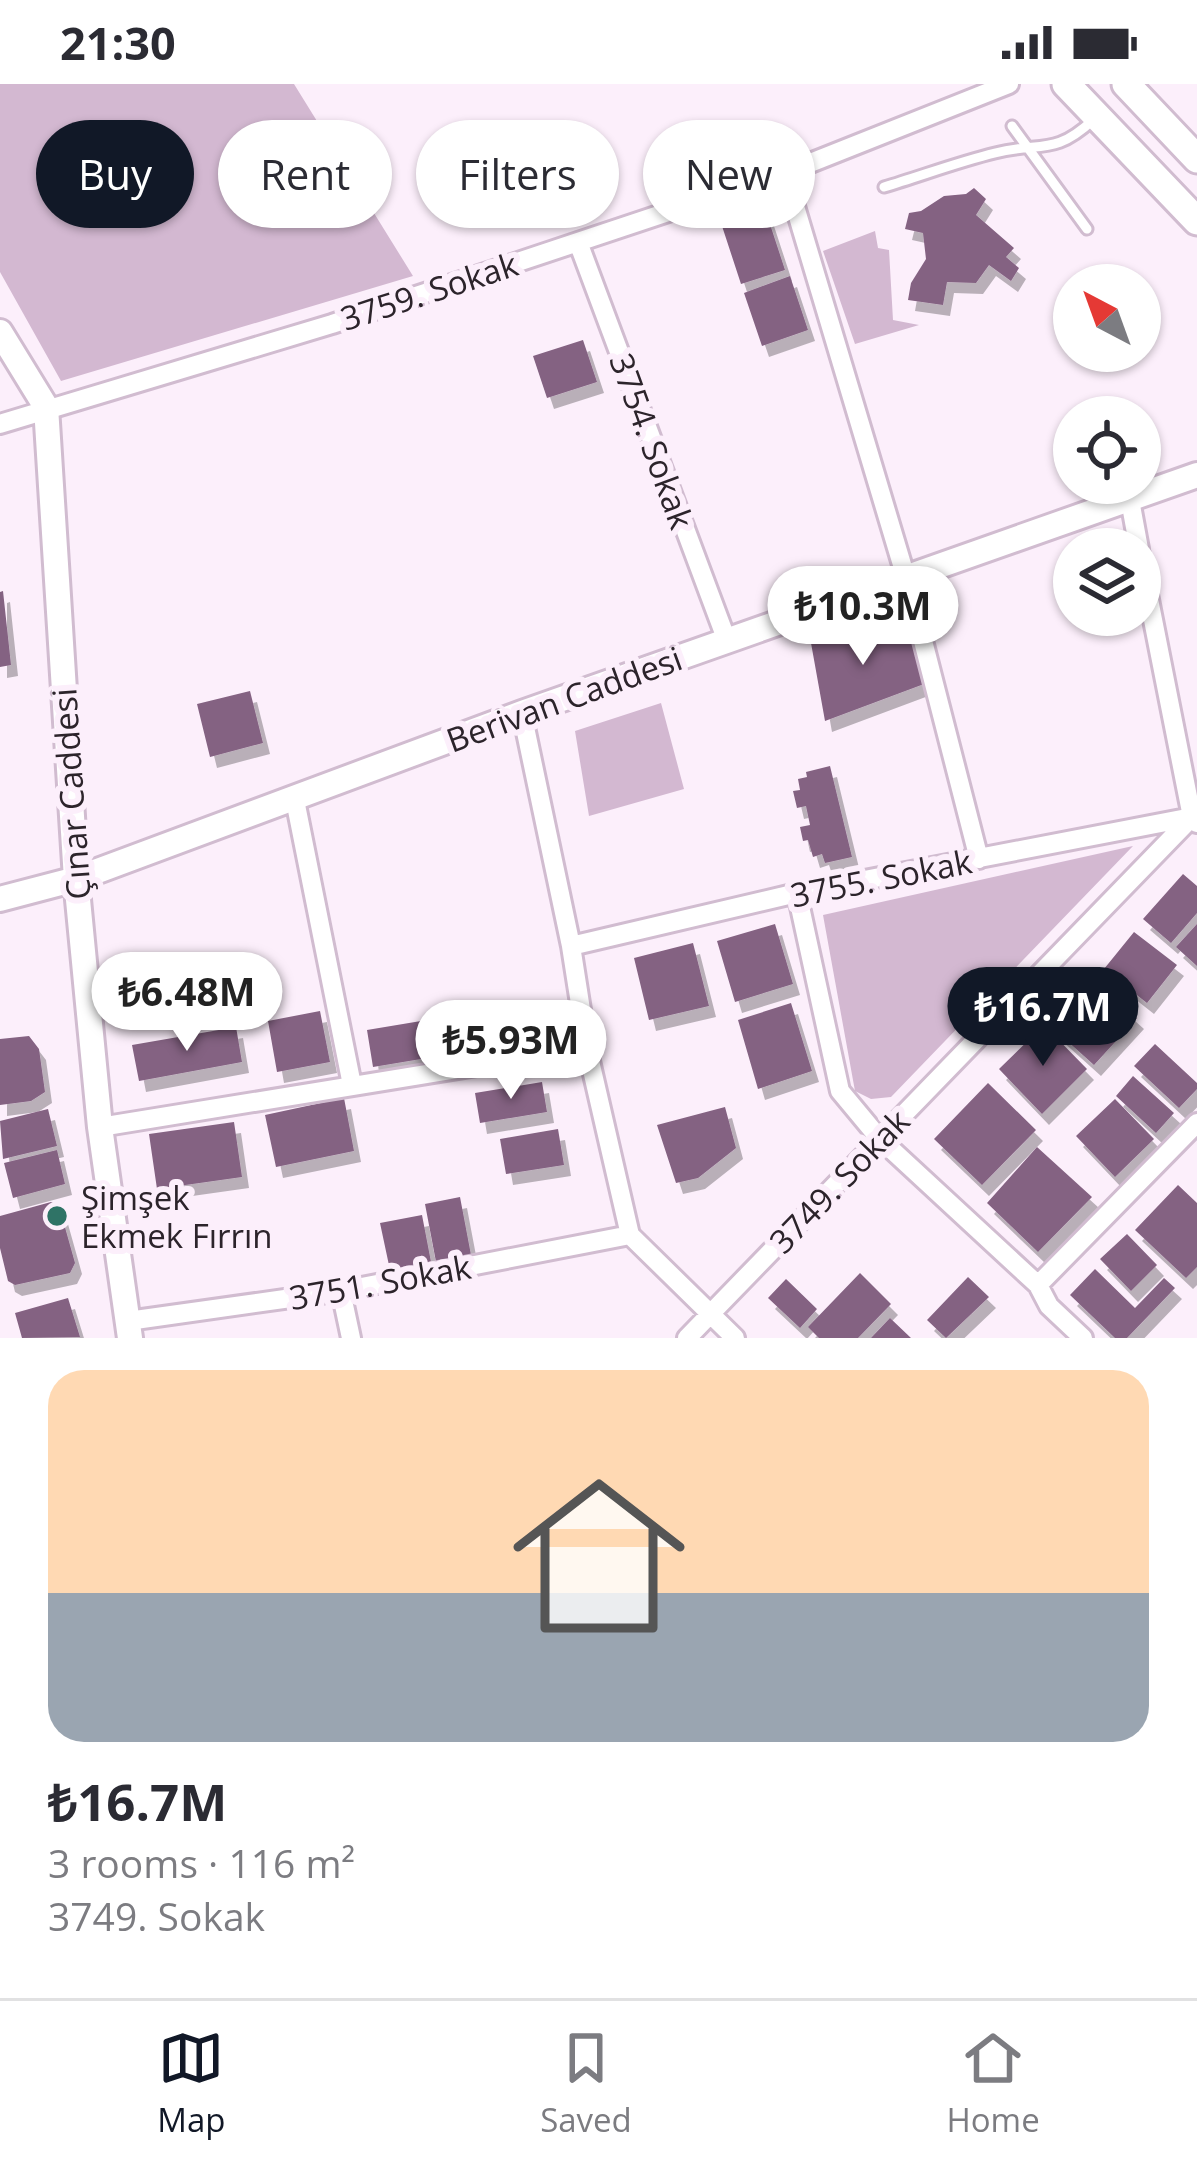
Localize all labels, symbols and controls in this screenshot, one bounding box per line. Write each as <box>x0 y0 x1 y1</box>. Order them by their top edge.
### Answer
text: 21:30 <box>60 12 176 73</box>
chip: Buy <box>36 120 194 228</box>
chip: Rent <box>218 120 392 228</box>
chip: Filters <box>416 120 619 228</box>
chip: New <box>643 120 815 228</box>
street label: 3759. Sokak <box>335 241 524 341</box>
north arrow <box>1053 264 1161 372</box>
map controls <box>1053 264 1161 636</box>
street label: 3754. Sokak <box>599 347 705 536</box>
button: locate <box>1053 396 1161 504</box>
button: layers <box>1053 528 1161 636</box>
pin: ₺10.3M <box>765 566 961 668</box>
text: ₺10.3M <box>794 578 932 631</box>
street label: Berivan Caddesi <box>440 636 688 762</box>
street label: Çınar Caddesi <box>41 687 101 901</box>
street label: 3755. Sokak <box>787 838 976 918</box>
pin: ₺6.48M <box>89 952 285 1054</box>
text: ₺6.48M <box>118 964 256 1017</box>
pin: ₺16.7M <box>945 967 1141 1069</box>
text: ₺16.7M <box>974 979 1112 1032</box>
pin: ₺5.93M <box>413 1000 609 1102</box>
text: ₺5.93M <box>442 1012 580 1065</box>
street label: 3749. Sokak <box>759 1099 919 1263</box>
place label: Şimşek Ekmek Fırrın <box>81 1175 273 1258</box>
marker: Şimşek Ekmek Fırrın <box>44 1203 70 1229</box>
street label: 3751. Sokak <box>286 1244 475 1320</box>
icon: home <box>491 1448 707 1664</box>
text: ₺16.7M <box>48 1766 227 1836</box>
text: 3 rooms · 116 m² <box>48 1836 355 1889</box>
text: 3749. Sokak <box>48 1889 265 1942</box>
tab: Map <box>157 2025 226 2142</box>
tab: Saved <box>540 2025 632 2142</box>
tab: Home <box>946 2025 1040 2142</box>

